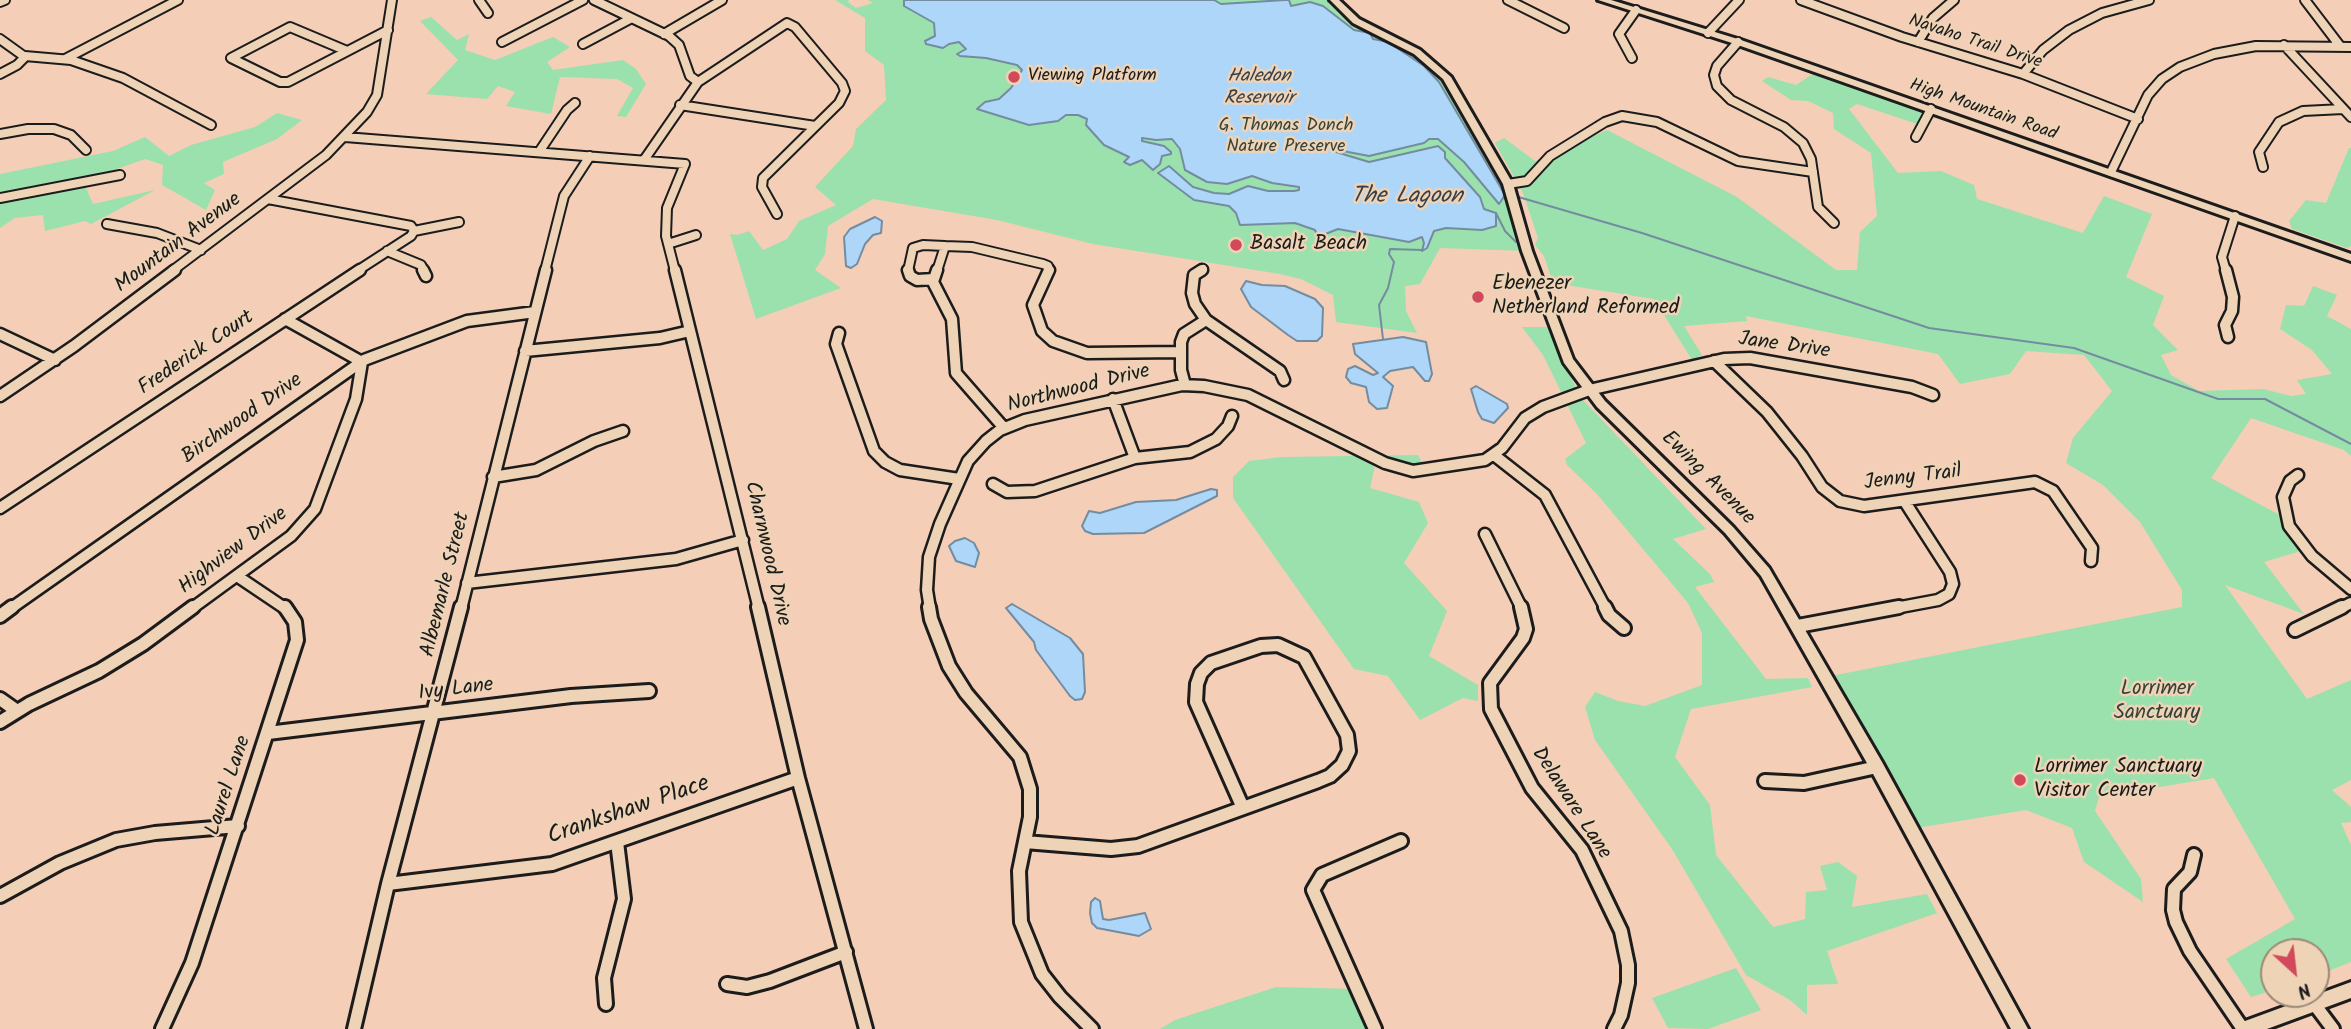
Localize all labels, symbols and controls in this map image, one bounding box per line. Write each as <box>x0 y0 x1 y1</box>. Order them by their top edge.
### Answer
street label: Navaho Trail Drive <box>1905 11 2045 75</box>
place label: Viewing Platform <box>1028 66 1157 88</box>
water label: Haledon Reservoir <box>1224 67 1294 111</box>
marker: Viewing Platform <box>1006 69 1022 85</box>
street label: High Mountain Road <box>1906 76 2060 146</box>
park label: G. Thomas Donch Nature Preserve <box>1219 116 1353 158</box>
water label: The Lagoon <box>1351 184 1463 212</box>
street label: Mountain Avenue <box>111 188 247 300</box>
place label: Basalt Beach <box>1250 232 1367 258</box>
marker: Basalt Beach <box>1228 237 1244 253</box>
place label: Ebenezer Netherland Reformed <box>1492 272 1679 322</box>
marker: Ebenezer Netherland Reformed <box>1470 289 1486 305</box>
street label: Frederick Court <box>134 306 260 402</box>
street label: Jane Drive <box>1736 328 1832 366</box>
street label: Northwood Drive <box>1005 360 1153 420</box>
street label: Birchwood Drive <box>178 369 308 471</box>
street label: Ewing Avenue <box>1655 427 1759 531</box>
street label: Jenny Trail <box>1863 461 1963 497</box>
street label: Charnwood Drive <box>737 479 795 629</box>
street label: Highview Drive <box>175 503 293 601</box>
street label: Albemarle Street <box>417 510 477 660</box>
street label: Ivy Lane <box>417 674 495 708</box>
park label: Lorrimer Sanctuary <box>2114 677 2200 727</box>
street label: Laurel Lane <box>202 733 258 839</box>
street label: Delaware Lane <box>1524 743 1616 865</box>
place label: Lorrimer Sanctuary Visitor Center <box>2034 755 2202 805</box>
street label: Crankshaw Place <box>544 771 714 853</box>
marker: Lorrimer Sanctuary Visitor Center <box>2012 772 2028 788</box>
north arrow <box>2260 938 2330 1008</box>
text: N <box>2291 974 2316 1006</box>

